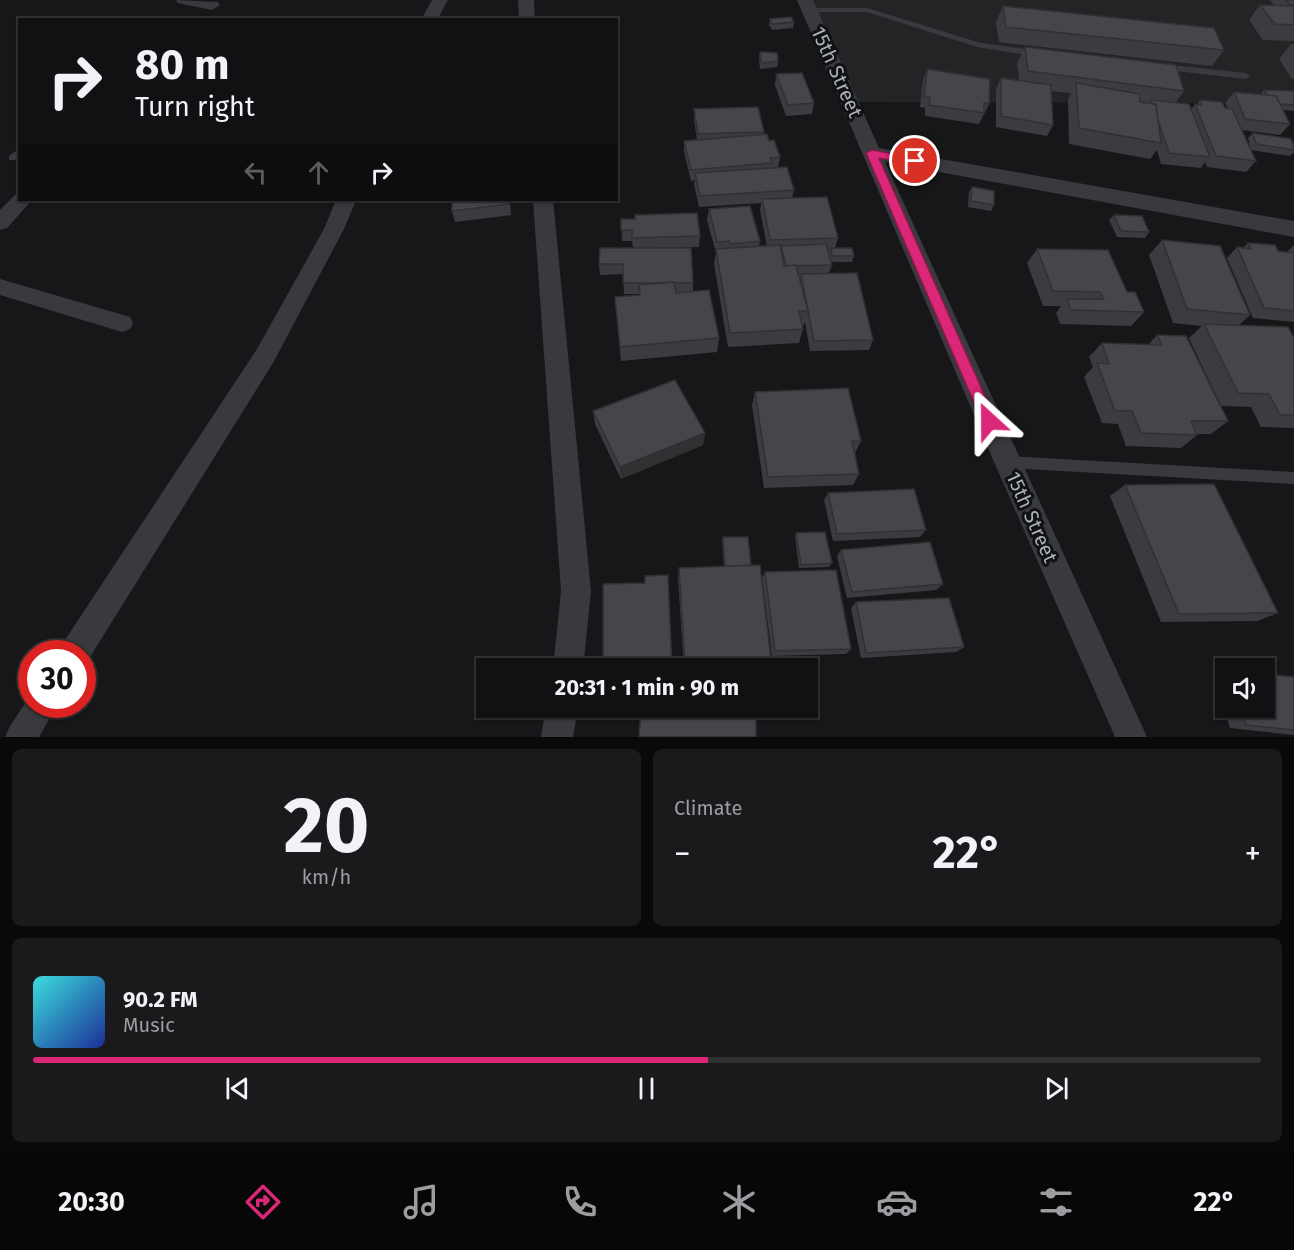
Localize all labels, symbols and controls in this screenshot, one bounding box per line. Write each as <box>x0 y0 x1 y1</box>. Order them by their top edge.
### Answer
street label: 15th Street <box>806 23 868 122</box>
text: 80 m <box>135 40 229 90</box>
icon: right <box>36 42 114 120</box>
text: Turn right <box>135 91 255 123</box>
pin <box>889 135 940 186</box>
icon: arrive <box>898 144 931 177</box>
icon: left <box>239 156 272 189</box>
icon: ahead <box>302 156 335 189</box>
icon: right <box>365 156 398 189</box>
position arrow <box>957 389 1021 453</box>
street label: 15th Street <box>1001 468 1063 567</box>
speed limit sign: 30 <box>18 640 96 718</box>
map controls <box>1215 658 1275 718</box>
button: sound <box>1215 658 1275 718</box>
text: 20:31 · 1 min · 90 m <box>555 674 739 701</box>
text: 20 <box>284 779 369 873</box>
text: Climate <box>674 796 742 820</box>
text: 22° <box>933 826 1003 880</box>
text: − <box>674 834 691 874</box>
text: + <box>1245 834 1261 874</box>
text: km/h <box>302 865 351 889</box>
text: 90.2 FM <box>123 986 198 1013</box>
text: Music <box>123 1013 175 1037</box>
icon: previous <box>221 1072 254 1105</box>
icon: pause <box>630 1072 663 1105</box>
icon: next <box>1040 1072 1073 1105</box>
icon: directions <box>242 1181 284 1223</box>
icon: music <box>400 1181 442 1223</box>
icon: phone <box>559 1181 601 1223</box>
icon: climate <box>718 1181 760 1223</box>
icon: car <box>876 1181 918 1223</box>
icon: filters <box>1035 1181 1077 1223</box>
text: 20:30 <box>58 1186 125 1218</box>
text: 22° <box>1194 1186 1236 1218</box>

